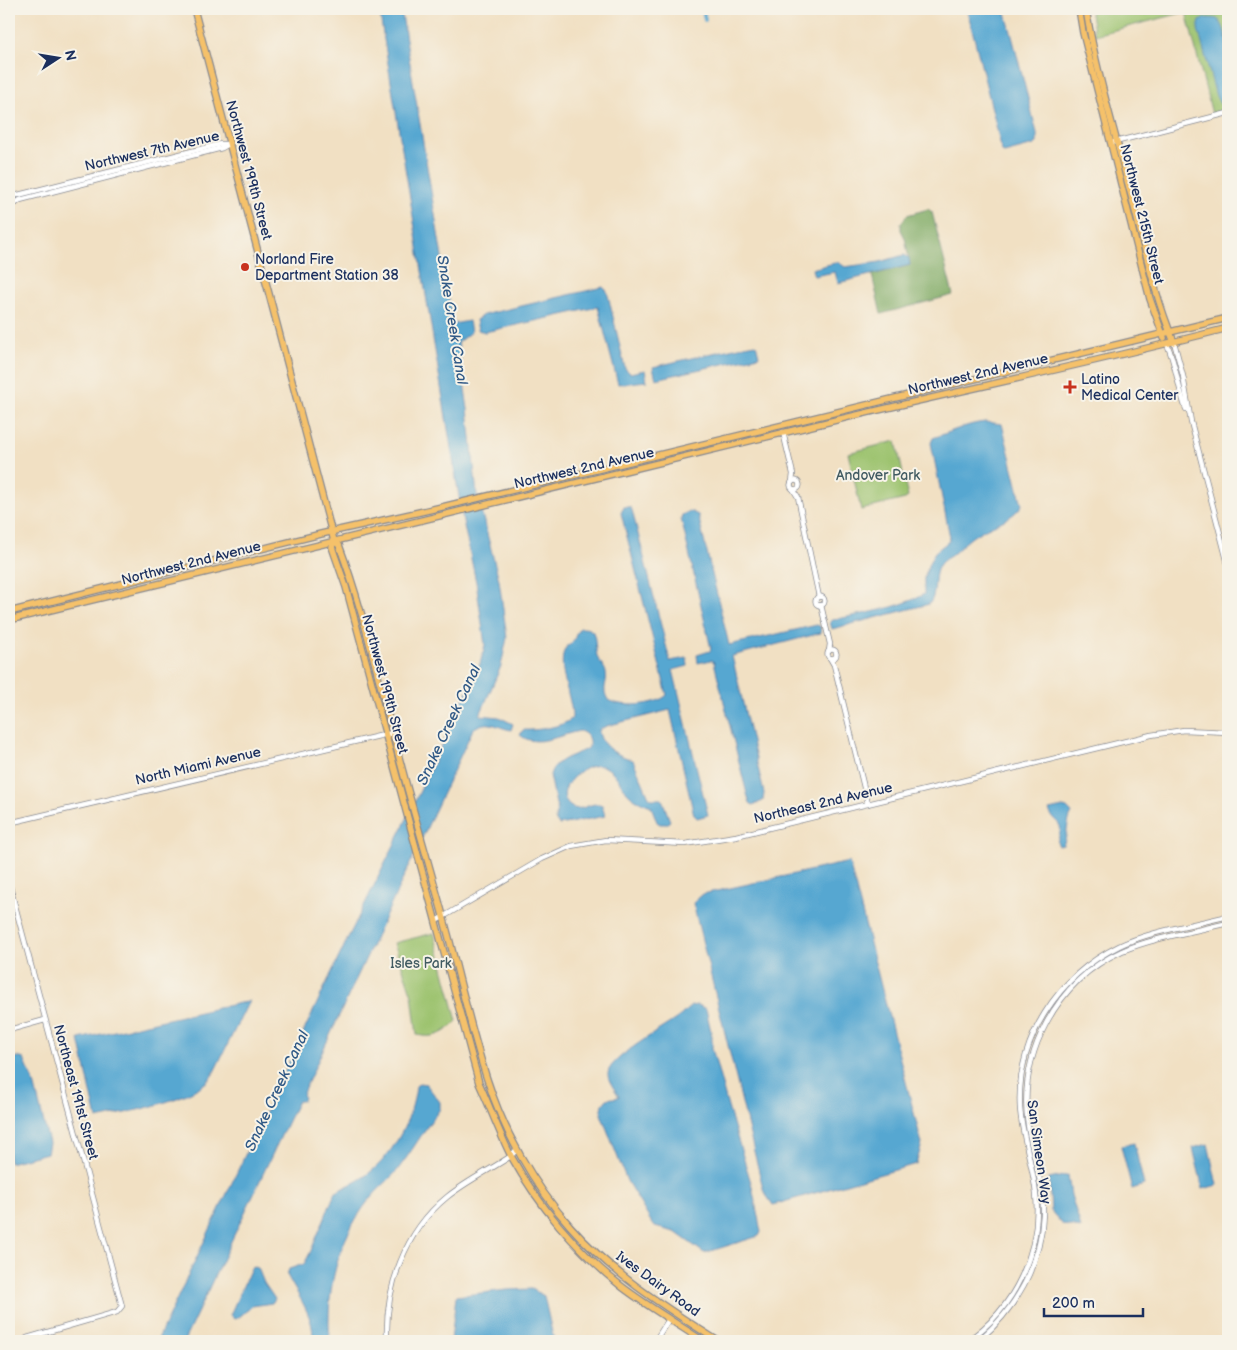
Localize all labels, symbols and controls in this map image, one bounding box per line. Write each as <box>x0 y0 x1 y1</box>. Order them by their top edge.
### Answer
north arrow <box>32 32 82 82</box>
text: N <box>61 48 80 62</box>
street label: Northwest 199th Street <box>222 98 276 242</box>
street label: Northwest 7th Avenue <box>83 127 221 175</box>
street label: Northwest 215th Street <box>1116 142 1168 286</box>
place label: Norland Fire Department Station 38 <box>255 251 399 284</box>
water label: Snake Creek Canal <box>432 254 472 387</box>
marker: Norland Fire Department Station 38 <box>239 261 251 273</box>
street label: Northwest 2nd Avenue <box>906 350 1050 398</box>
place label: Latino Medical Center <box>1081 371 1179 404</box>
marker: Latino Medical Center <box>1063 380 1077 394</box>
street label: Northwest 2nd Avenue <box>512 444 656 492</box>
park label: Andover Park <box>836 467 920 484</box>
street label: Northwest 2nd Avenue <box>119 537 263 589</box>
street label: Northwest 199th Street <box>358 612 412 756</box>
water label: Snake Creek Canal <box>413 661 485 788</box>
street label: North Miami Avenue <box>134 743 262 789</box>
street label: Northeast 2nd Avenue <box>752 779 894 827</box>
park label: Isles Park <box>390 955 452 972</box>
street label: Northeast 191st Street <box>50 1023 102 1162</box>
water label: Snake Creek Canal <box>241 1027 313 1154</box>
street label: San Simeon Way <box>1023 1099 1055 1206</box>
street label: Ives Dairy Road <box>613 1248 703 1320</box>
scale bar <box>1044 1285 1143 1317</box>
text: 200 m <box>1052 1294 1095 1313</box>

